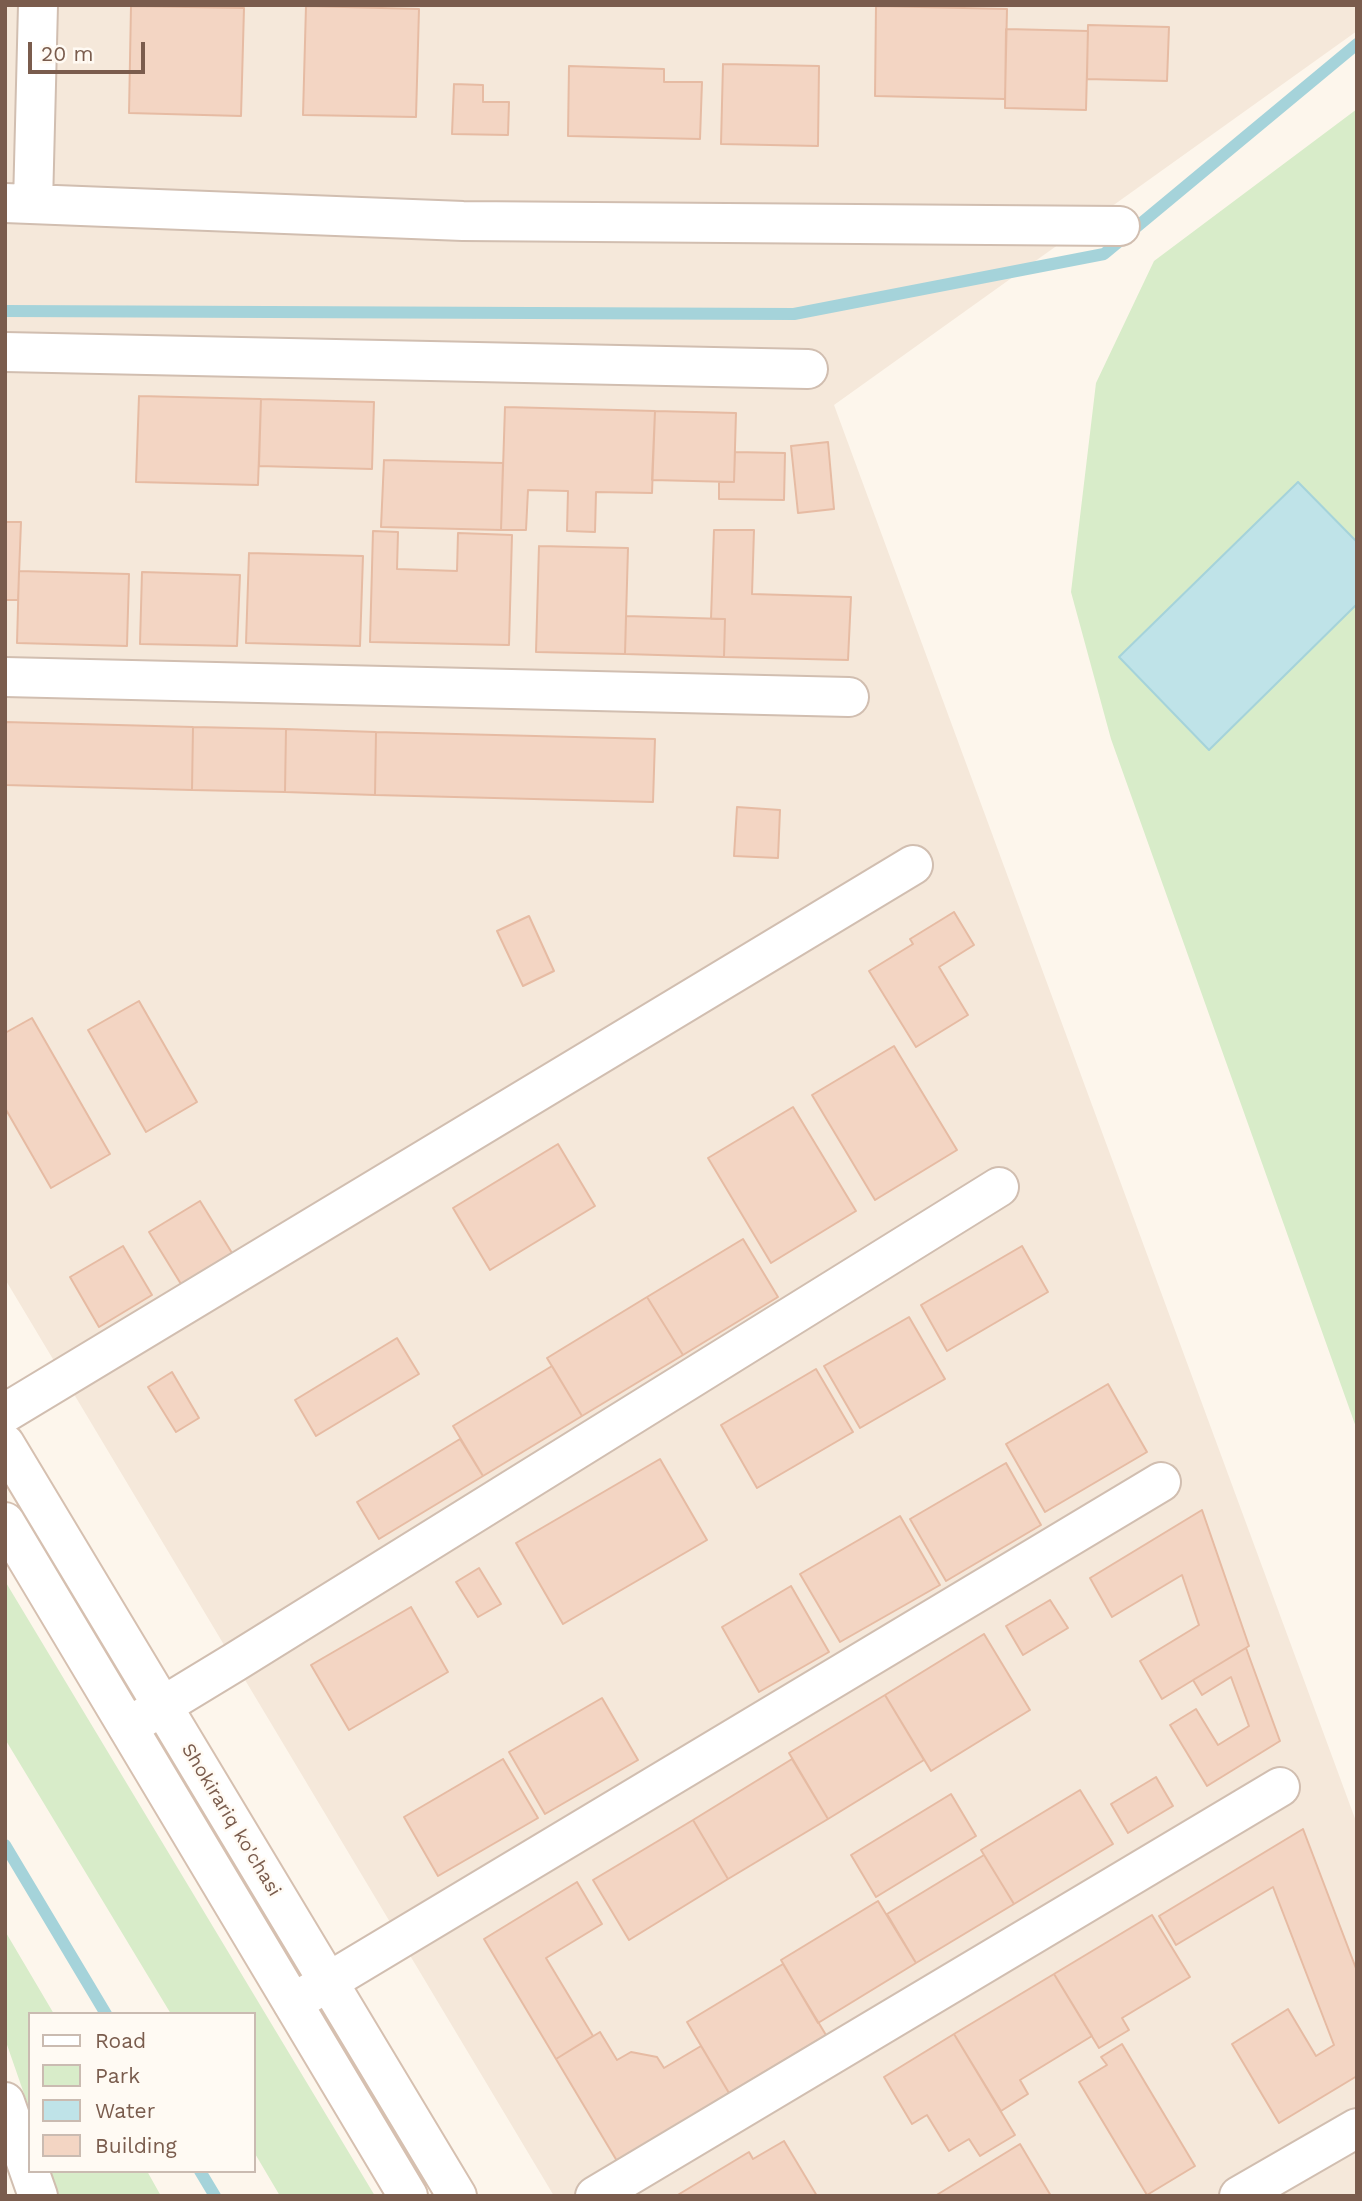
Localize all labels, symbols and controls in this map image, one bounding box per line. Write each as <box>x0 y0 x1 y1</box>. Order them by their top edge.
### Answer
scale bar <box>32 28 149 72</box>
text: 20 m <box>41 41 93 66</box>
street label: Shokirariq ko'chasi <box>176 1739 286 1901</box>
legend <box>28 2012 256 2173</box>
text: Road <box>95 2028 146 2053</box>
text: Park <box>95 2063 140 2088</box>
text: Water <box>95 2098 155 2123</box>
text: Building <box>95 2133 177 2158</box>

